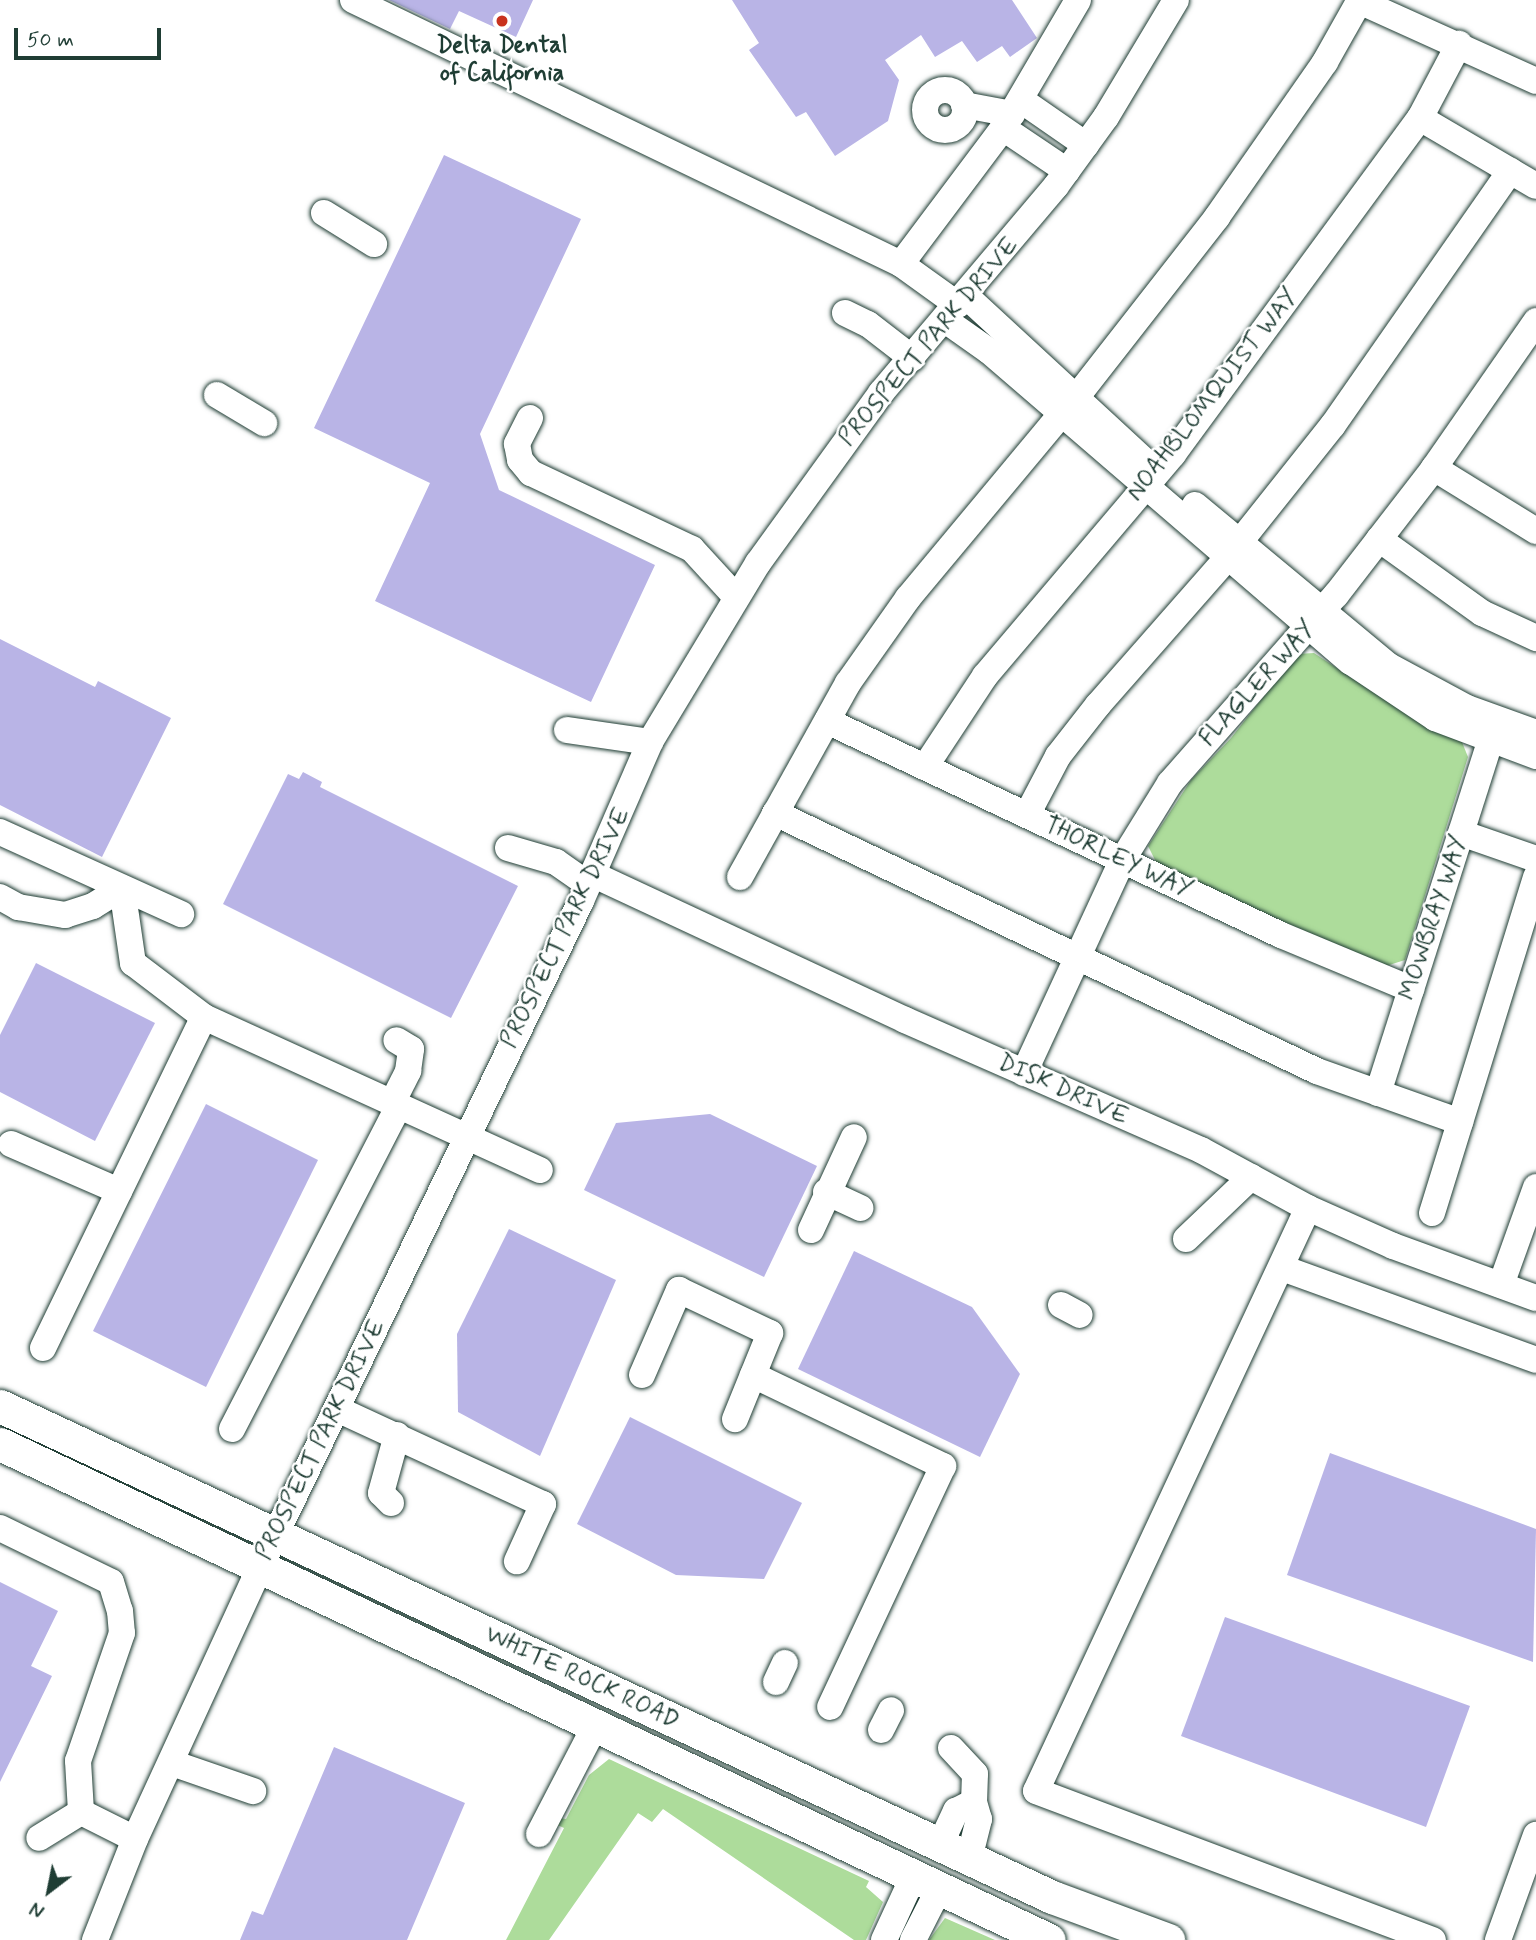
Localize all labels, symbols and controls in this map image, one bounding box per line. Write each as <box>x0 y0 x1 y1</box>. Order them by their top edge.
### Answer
marker: Delta Dental of California <box>494 13 510 29</box>
scale bar <box>18 14 164 58</box>
text: 50 m <box>27 26 74 54</box>
place label: Delta Dental of California <box>437 32 567 88</box>
street label: PROSPECT PARK DRIVE <box>833 232 1025 452</box>
street label: NOAHBLOMQUIST WAY <box>1121 283 1305 507</box>
street label: FLAGLER WAY <box>1194 615 1322 753</box>
street label: PROSPECT PARK DRIVE <box>495 803 637 1053</box>
street label: THORLEY WAY <box>1039 811 1197 905</box>
street label: MOWBRAY WAY <box>1394 832 1474 1004</box>
street label: DISK DRIVE <box>993 1048 1133 1132</box>
street label: PROSPECT PARK DRIVE <box>250 1315 392 1565</box>
street label: WHITE ROCK ROAD <box>480 1620 684 1736</box>
north arrow <box>14 1856 84 1926</box>
text: N <box>26 1895 50 1923</box>

